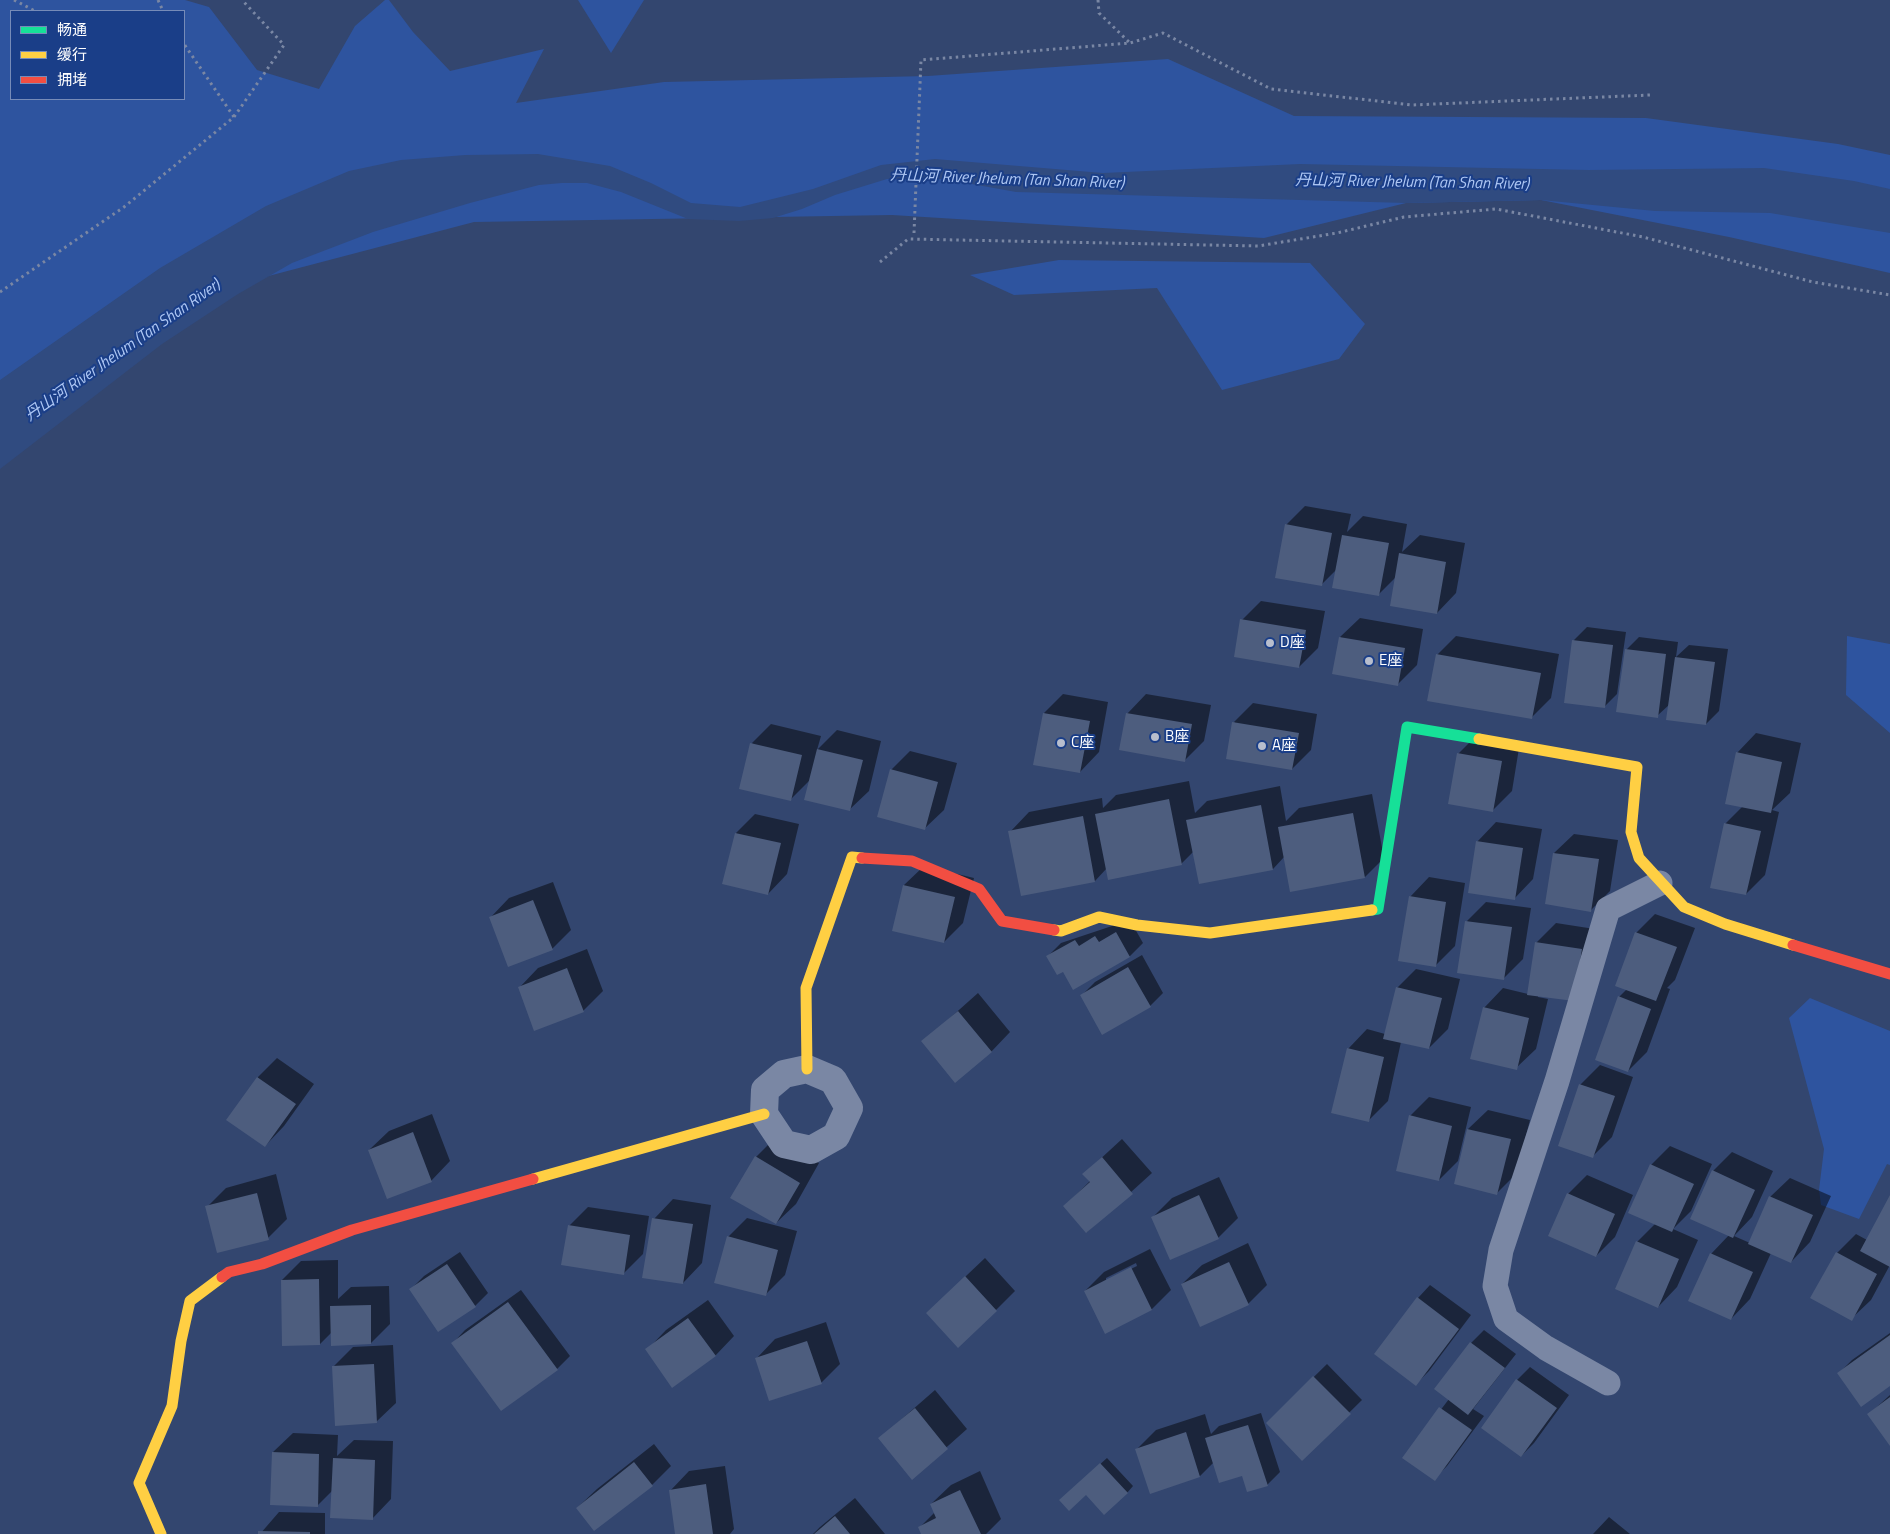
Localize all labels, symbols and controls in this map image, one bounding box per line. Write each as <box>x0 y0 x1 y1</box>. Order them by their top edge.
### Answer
legend <box>10 10 185 100</box>
text: 畅通 <box>57 18 87 41</box>
text: 缓行 <box>57 43 87 66</box>
text: 拥堵 <box>57 68 87 91</box>
water label: 丹山河 River Jhelum (Tan Shan River) <box>890 166 1124 194</box>
water label: 丹山河 River Jhelum (Tan Shan River) <box>1295 171 1529 195</box>
water label: 丹山河 River Jhelum (Tan Shan River) <box>22 276 224 426</box>
place label: D座 <box>1280 634 1305 652</box>
marker: D座 <box>1264 637 1276 649</box>
place label: E座 <box>1379 652 1402 670</box>
marker: E座 <box>1363 655 1375 667</box>
place label: B座 <box>1165 728 1189 746</box>
marker: B座 <box>1149 731 1161 743</box>
place label: C座 <box>1071 734 1094 752</box>
marker: C座 <box>1055 737 1067 749</box>
place label: A座 <box>1272 737 1296 755</box>
marker: A座 <box>1256 740 1268 752</box>

